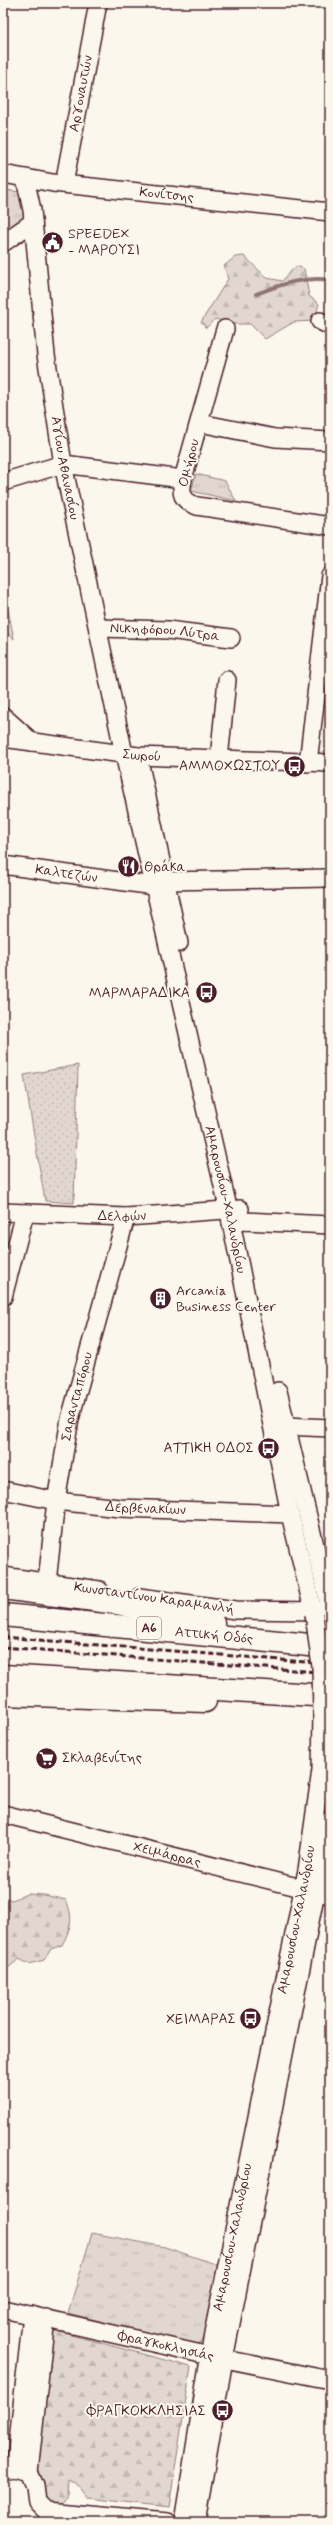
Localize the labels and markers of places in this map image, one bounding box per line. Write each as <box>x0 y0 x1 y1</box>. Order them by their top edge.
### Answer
place label: SPEEDEX - ΜΑΡΟΥΣΙ <box>68 225 140 259</box>
public building icon: SPEEDEX - ΜΑΡΟΥΣΙ <box>40 229 66 255</box>
bus stop icon: ΑΜΜΟΧΩΣΤΟΥ <box>282 753 308 779</box>
place label: ΑΜΜΟΧΩΣΤΟΥ <box>179 757 280 775</box>
restaurant icon: Θράκα <box>115 854 141 880</box>
place label: Θράκα <box>144 858 186 876</box>
bus stop icon: ΜΑΡΜΑΡΑΔΙΚΑ <box>193 980 219 1006</box>
place label: ΜΑΡΜΑΡΑΔΙΚΑ <box>89 984 190 1002</box>
place label: Arcania Business Center <box>176 1282 276 1316</box>
building icon: Arcania Business Center <box>147 1286 173 1312</box>
bus stop icon: ΑΤΤΙΚΗ ΟΔΟΣ <box>256 1435 282 1461</box>
place label: ΑΤΤΙΚΗ ΟΔΟΣ <box>164 1439 254 1457</box>
supermarket icon: Σκλαβενίτης <box>34 1745 60 1771</box>
place label: Σκλαβενίτης <box>62 1749 142 1767</box>
bus stop icon: ΧΕΙΜΑΡΑΣ <box>238 2006 264 2032</box>
place label: ΧΕΙΜΑΡΑΣ <box>166 2010 236 2028</box>
bus stop icon: ΦΡΑΓΚΟΚΚΛΗΣΙΑΣ <box>209 2398 235 2424</box>
place label: ΦΡΑΓΚΟΚΚΛΗΣΙΑΣ <box>86 2402 206 2420</box>

